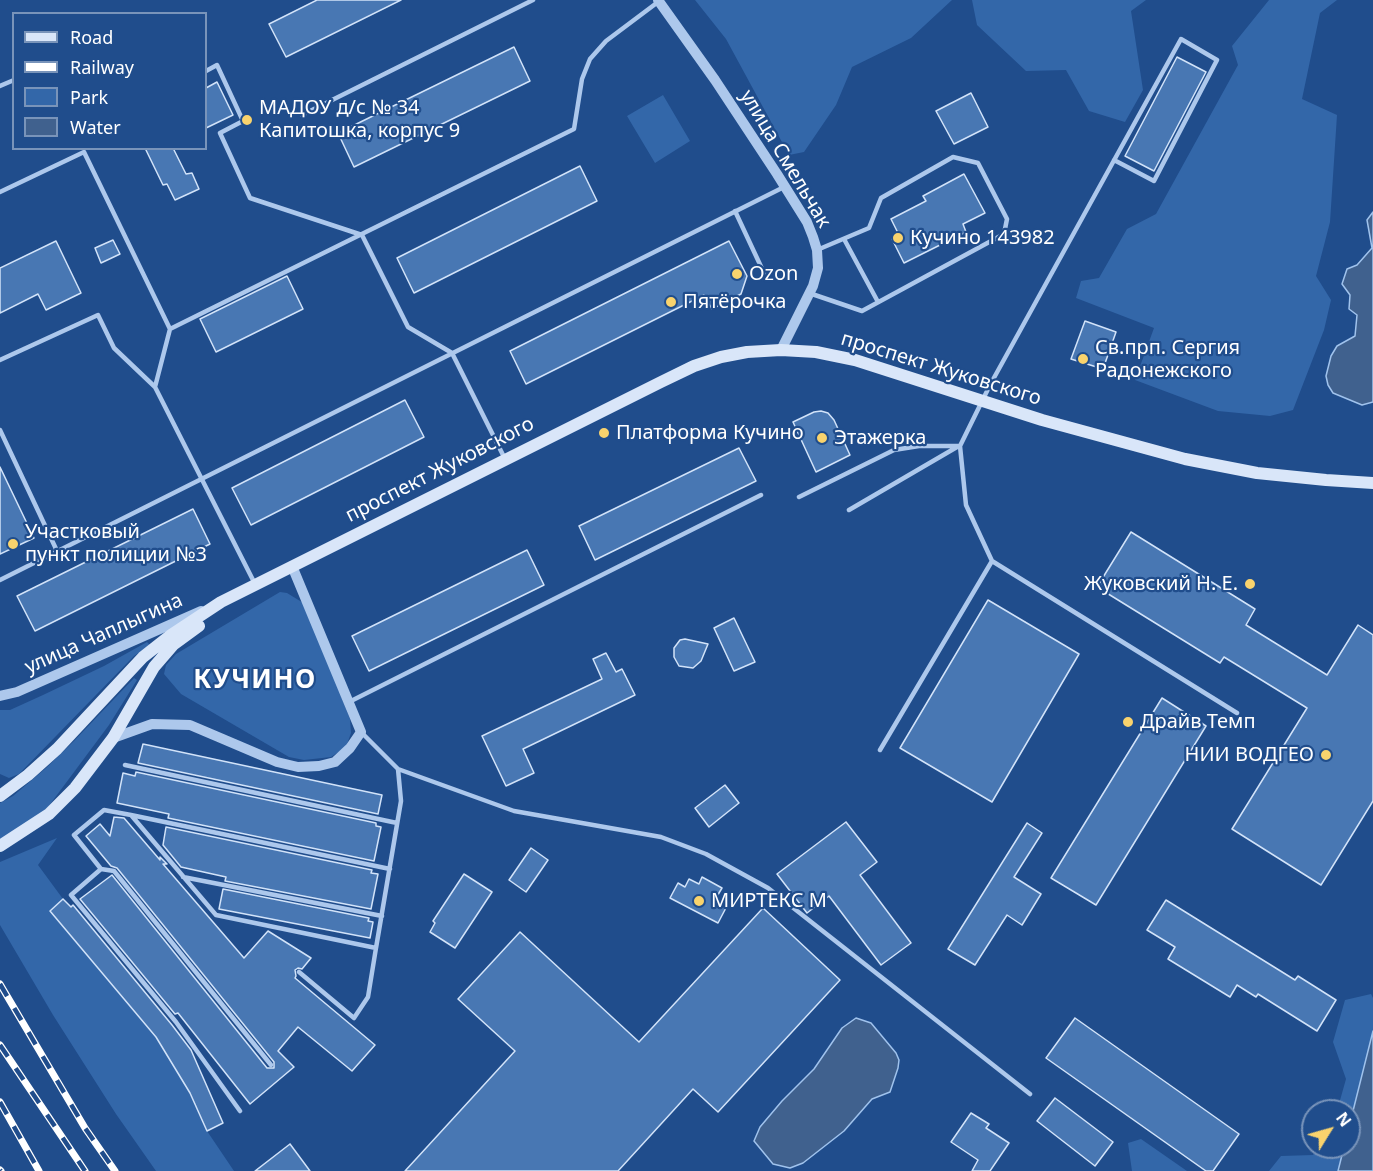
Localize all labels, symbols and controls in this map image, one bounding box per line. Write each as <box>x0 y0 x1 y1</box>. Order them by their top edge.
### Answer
legend <box>12 12 207 150</box>
text: Road <box>70 25 113 49</box>
text: Railway <box>70 55 134 79</box>
text: Park <box>70 85 108 109</box>
street label: улица Смельчак <box>734 86 836 232</box>
place label: МАДОУ д/с № 34 Капитошка, корпус 9 <box>259 96 460 143</box>
marker: МАДОУ д/с № 34 Капитошка, корпус 9 <box>240 113 254 127</box>
text: Water <box>70 115 121 139</box>
place label: Кучино 143982 <box>910 226 1055 250</box>
marker: Кучино 143982 <box>891 231 905 245</box>
place label: Ozon <box>749 262 798 286</box>
marker: Ozon <box>730 267 744 281</box>
place label: Пятёрочка <box>683 290 786 314</box>
marker: Пятёрочка <box>664 295 678 309</box>
street label: проспект Жуковского <box>838 327 1044 411</box>
place label: Св.прп. Сергия Радонежского <box>1095 336 1240 383</box>
marker: Св.прп. Сергия Радонежского <box>1076 352 1090 366</box>
street label: проспект Жуковского <box>342 412 538 528</box>
place label: Платформа Кучино <box>616 421 804 445</box>
marker: Платформа Кучино <box>597 426 611 440</box>
place label: Этажерка <box>834 426 926 450</box>
marker: Этажерка <box>815 431 829 445</box>
place label: Участковый пункт полиции №3 <box>25 520 207 567</box>
marker: Участковый пункт полиции №3 <box>6 537 20 551</box>
place label: Жуковский Н. Е. <box>1084 572 1238 596</box>
marker: Жуковский Н. Е. <box>1243 577 1257 591</box>
street label: улица Чаплыгина <box>21 588 187 680</box>
district label: КУЧИНО <box>193 665 317 697</box>
place label: Драйв Темп <box>1140 710 1256 734</box>
marker: Драйв Темп <box>1121 715 1135 729</box>
place label: НИИ ВОДГЕО <box>1185 743 1314 767</box>
marker: НИИ ВОДГЕО <box>1319 748 1333 762</box>
place label: МИРТЕКС М <box>711 889 827 913</box>
marker: МИРТЕКС М <box>692 894 706 908</box>
north arrow <box>1301 1099 1361 1159</box>
text: N <box>1331 1108 1356 1131</box>

